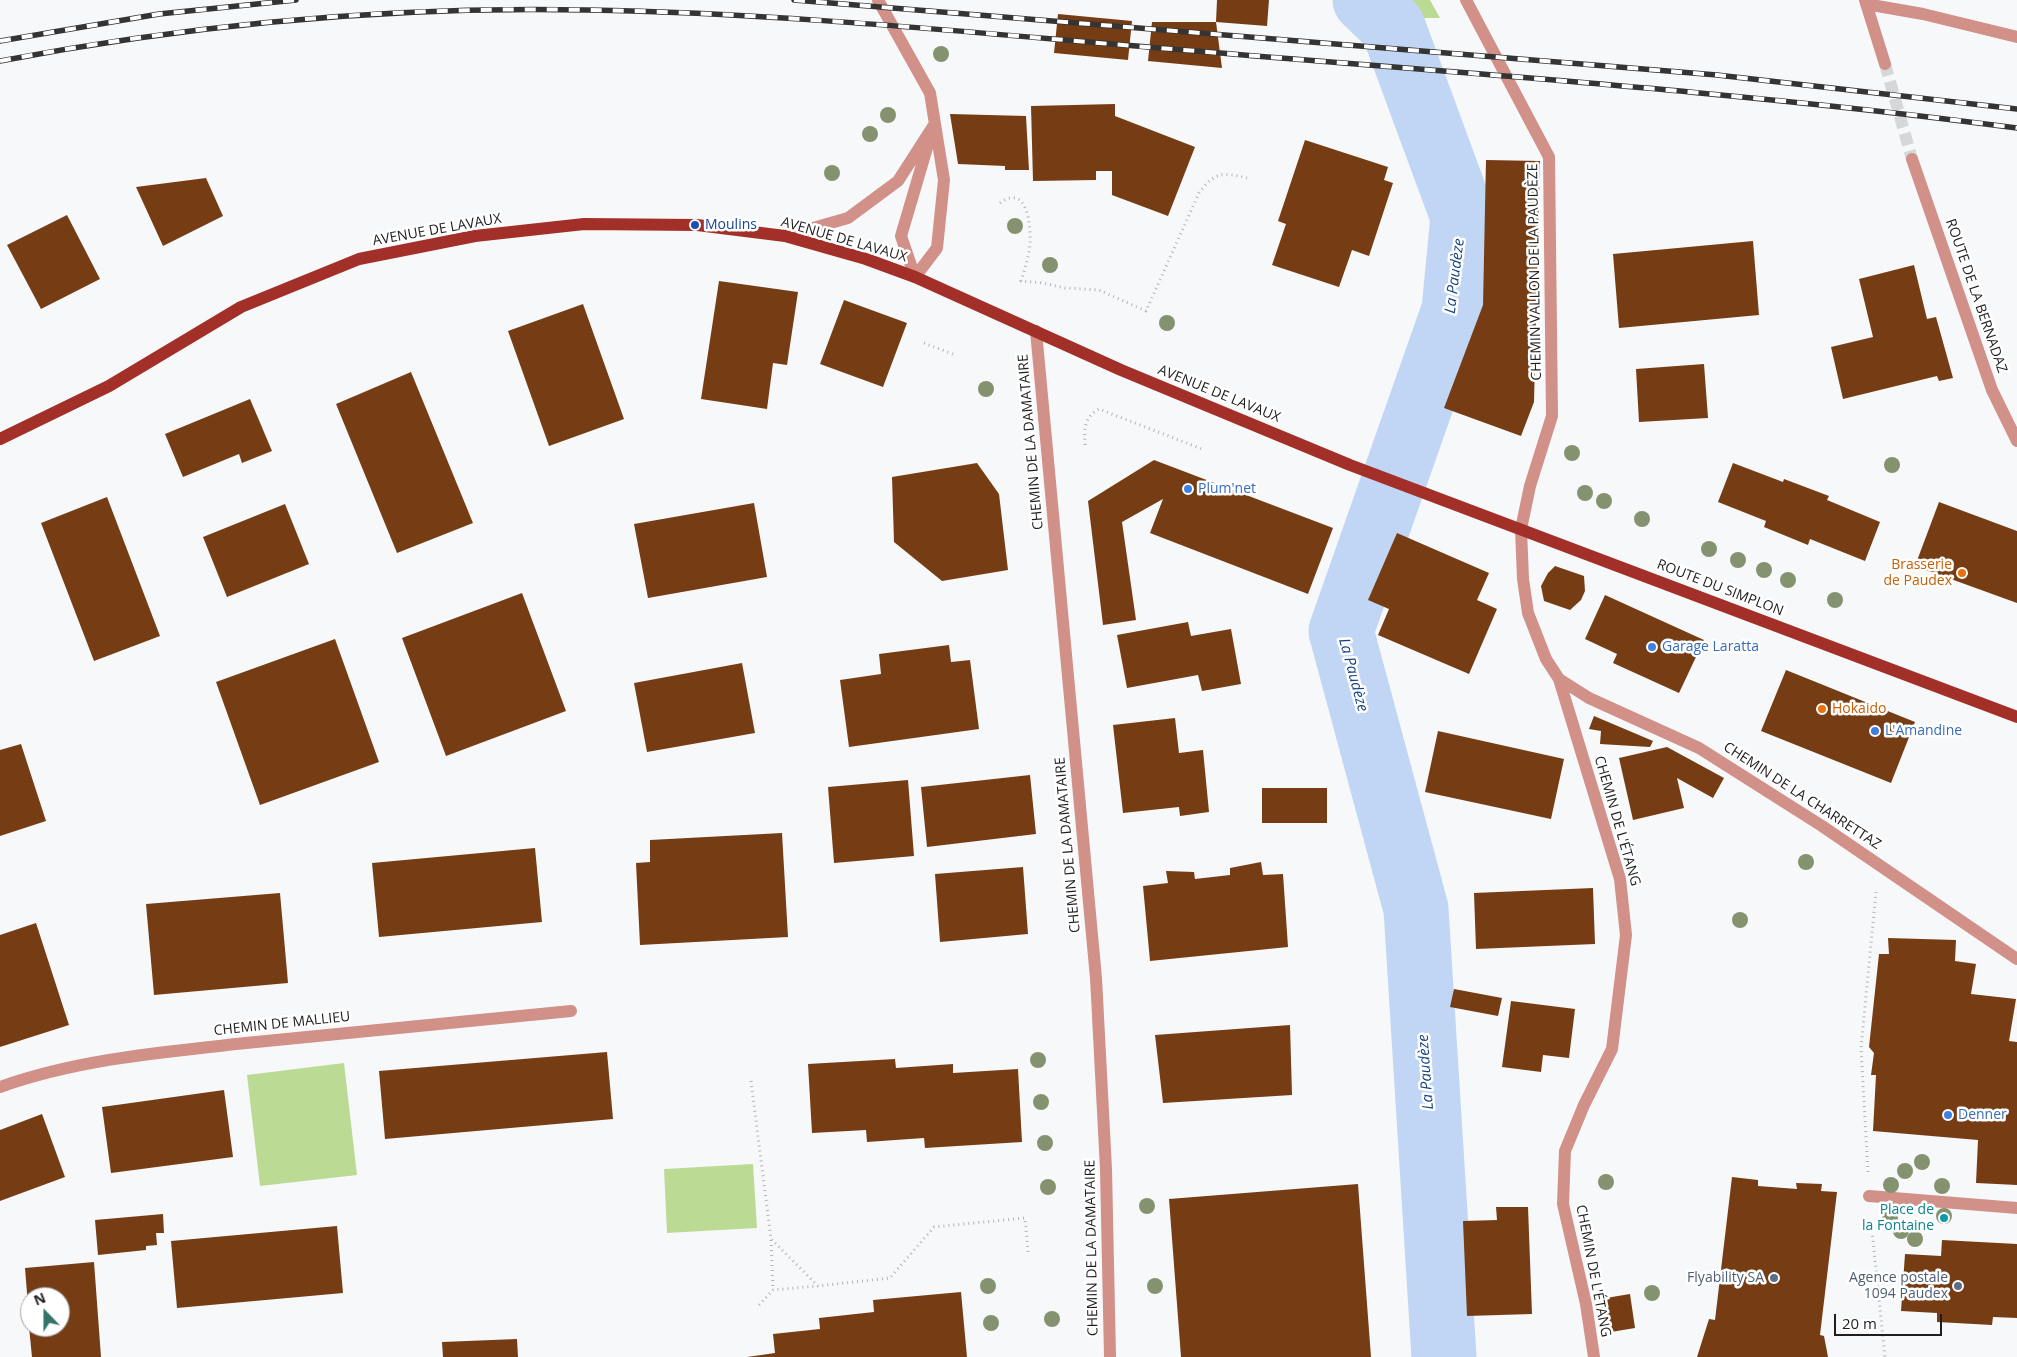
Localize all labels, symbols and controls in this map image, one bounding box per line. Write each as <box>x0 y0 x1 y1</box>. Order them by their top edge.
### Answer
street label: CHEMIN VALLON DE LA PAUDÈZE <box>1525 163 1545 381</box>
street label: AVENUE DE LAVAUX <box>371 210 503 250</box>
street label: AVENUE DE LAVAUX <box>779 214 909 266</box>
place label: Moulins <box>705 217 757 233</box>
street label: ROUTE DE LA BERNADAZ <box>1942 217 2010 375</box>
marker: Moulins <box>689 219 701 231</box>
water label: La Paudèze <box>1441 237 1469 315</box>
street label: CHEMIN DE LA DAMATAIRE <box>1015 353 1047 531</box>
street label: AVENUE DE LAVAUX <box>1155 362 1283 426</box>
place label: Plum'net <box>1198 481 1256 497</box>
marker: Plum'net <box>1182 483 1194 495</box>
street label: ROUTE DU SIMPLON <box>1654 556 1786 620</box>
place label: Brasserie de Paudex <box>1883 557 1952 590</box>
marker: Brasserie de Paudex <box>1956 567 1968 579</box>
water label: La Paudèze <box>1335 636 1371 714</box>
place label: Garage Laratta <box>1662 639 1759 655</box>
marker: Garage Laratta <box>1646 641 1658 653</box>
place label: Hokaido <box>1832 701 1886 717</box>
marker: Hokaido <box>1816 703 1828 715</box>
place label: L'Amandine <box>1885 723 1962 739</box>
marker: L'Amandine <box>1869 725 1881 737</box>
street label: CHEMIN DE LA CHARRETTAZ <box>1720 739 1884 853</box>
street label: CHEMIN DE L'ÉTANG <box>1590 754 1644 888</box>
street label: CHEMIN DE LA DAMATAIRE <box>1052 756 1084 934</box>
street label: CHEMIN DE MALLIEU <box>213 1008 351 1040</box>
water label: La Paudèze <box>1414 1034 1438 1110</box>
place label: Denner <box>1958 1107 2007 1123</box>
marker: Denner <box>1942 1109 1954 1121</box>
street label: CHEMIN DE LA DAMATAIRE <box>1082 1160 1102 1336</box>
place label: Place de la Fontaine <box>1862 1202 1934 1234</box>
street label: CHEMIN DE L'ÉTANG <box>1572 1203 1614 1339</box>
marker: Place de la Fontaine <box>1938 1212 1950 1224</box>
place label: Flyability SA <box>1687 1270 1764 1286</box>
place label: Agence postale 1094 Paudex <box>1849 1270 1948 1302</box>
marker: Flyability SA <box>1768 1272 1780 1284</box>
marker: Agence postale 1094 Paudex <box>1952 1280 1964 1292</box>
north arrow <box>20 1287 70 1337</box>
text: N <box>31 1288 48 1310</box>
scale bar <box>1837 1304 1944 1336</box>
text: 20 m <box>1842 1313 1877 1333</box>

